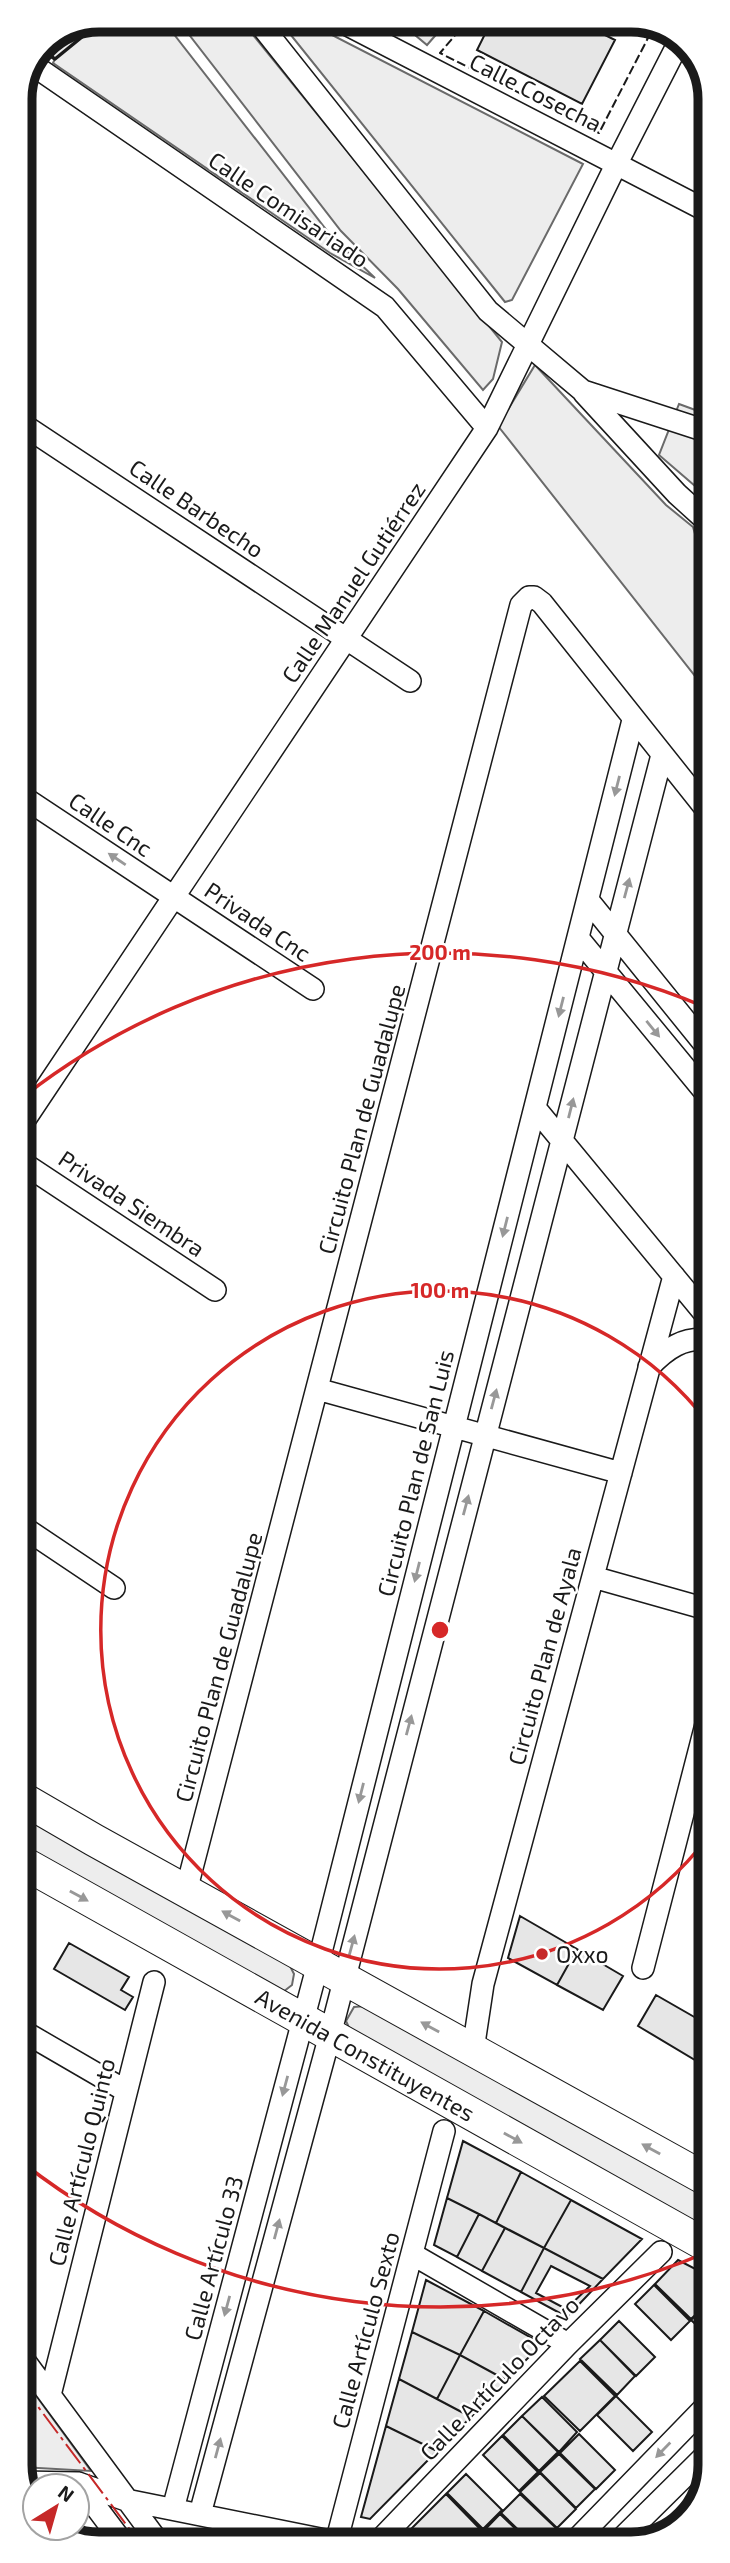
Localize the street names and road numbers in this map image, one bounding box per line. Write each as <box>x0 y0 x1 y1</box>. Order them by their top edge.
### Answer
street label: Calle Cosecha <box>465 47 607 137</box>
street label: Calle Comisariado <box>204 145 374 273</box>
street label: Calle Barbecho <box>124 453 270 563</box>
street label: Calle Manuel Gutiérrez <box>275 476 431 688</box>
street label: Calle Cnc <box>64 786 158 862</box>
street label: Privada Cnc <box>200 875 316 967</box>
street label: Circuito Plan de Guadalupe <box>311 981 411 1257</box>
street label: Privada Siembra <box>54 1144 210 1262</box>
street label: Circuito Plan de San Luis <box>371 1347 459 1599</box>
street label: Circuito Plan de Guadalupe <box>168 1529 268 1805</box>
street label: Circuito Plan de Ayala <box>501 1544 587 1768</box>
street label: Avenida Constituyentes <box>251 1982 480 2127</box>
street label: Calle Artículo Quinto <box>42 2055 120 2269</box>
street label: Calle Artículo 33 <box>178 2173 248 2343</box>
street label: Calle Artículo Sexto <box>325 2228 405 2432</box>
street label: Calle Artículo Octavo <box>414 2290 584 2466</box>

